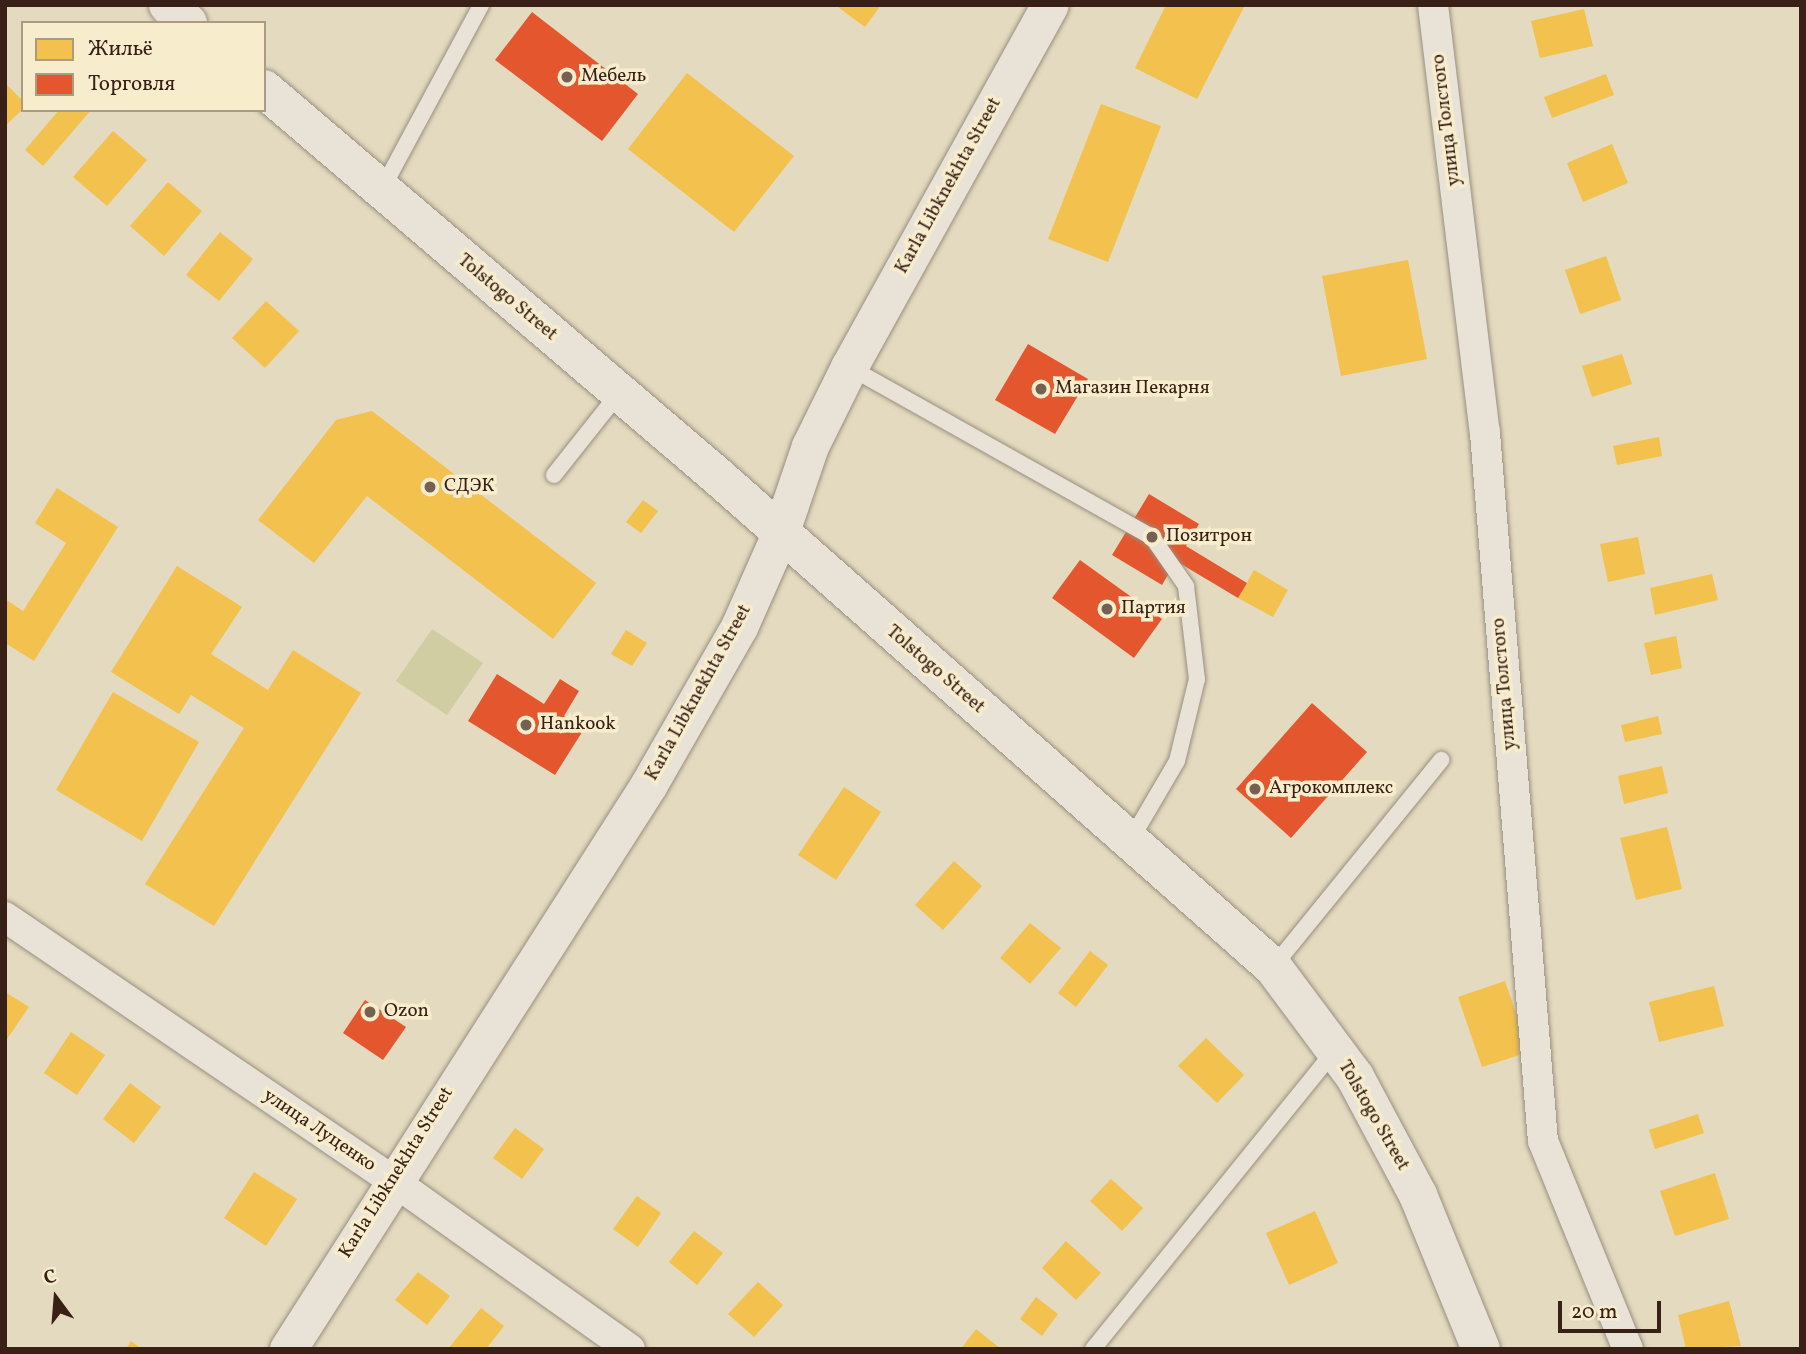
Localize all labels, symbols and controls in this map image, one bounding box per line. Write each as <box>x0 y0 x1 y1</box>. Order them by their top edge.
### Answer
legend <box>21 21 266 112</box>
text: Жильё <box>88 35 153 64</box>
street label: улица Толстого <box>1428 52 1466 188</box>
place label: Мебель <box>581 66 646 88</box>
marker: Мебель <box>559 69 575 85</box>
text: Торговля <box>88 70 175 99</box>
street label: Karla Libknekhta Street <box>891 94 1007 278</box>
street label: Tolstogo Street <box>452 250 562 346</box>
place label: Магазин Пекарня <box>1055 378 1210 400</box>
marker: Магазин Пекарня <box>1033 381 1049 397</box>
place label: СДЭК <box>444 476 494 498</box>
marker: СДЭК <box>422 479 438 495</box>
place label: Позитрон <box>1166 526 1252 548</box>
marker: Позитрон <box>1144 529 1160 545</box>
place label: Партия <box>1121 598 1186 620</box>
street label: Karla Libknekhta Street <box>641 601 757 785</box>
marker: Партия <box>1099 601 1115 617</box>
street label: улица Толстого <box>1488 617 1522 751</box>
street label: Tolstogo Street <box>881 621 989 719</box>
place label: Hankook <box>540 714 616 736</box>
marker: Hankook <box>518 717 534 733</box>
place label: Агрокомплекс <box>1269 778 1393 800</box>
marker: Агрокомплекс <box>1247 781 1263 797</box>
place label: Ozon <box>384 1001 429 1023</box>
marker: Ozon <box>362 1004 378 1020</box>
street label: Tolstogo Street <box>1332 1057 1414 1175</box>
street label: Karla Libknekhta Street <box>335 1083 459 1263</box>
street label: улица Луценко <box>258 1085 380 1177</box>
north arrow <box>21 1263 91 1333</box>
text: С <box>41 1264 60 1292</box>
scale bar <box>1561 1288 1664 1332</box>
text: 20 m <box>1571 1298 1617 1327</box>

